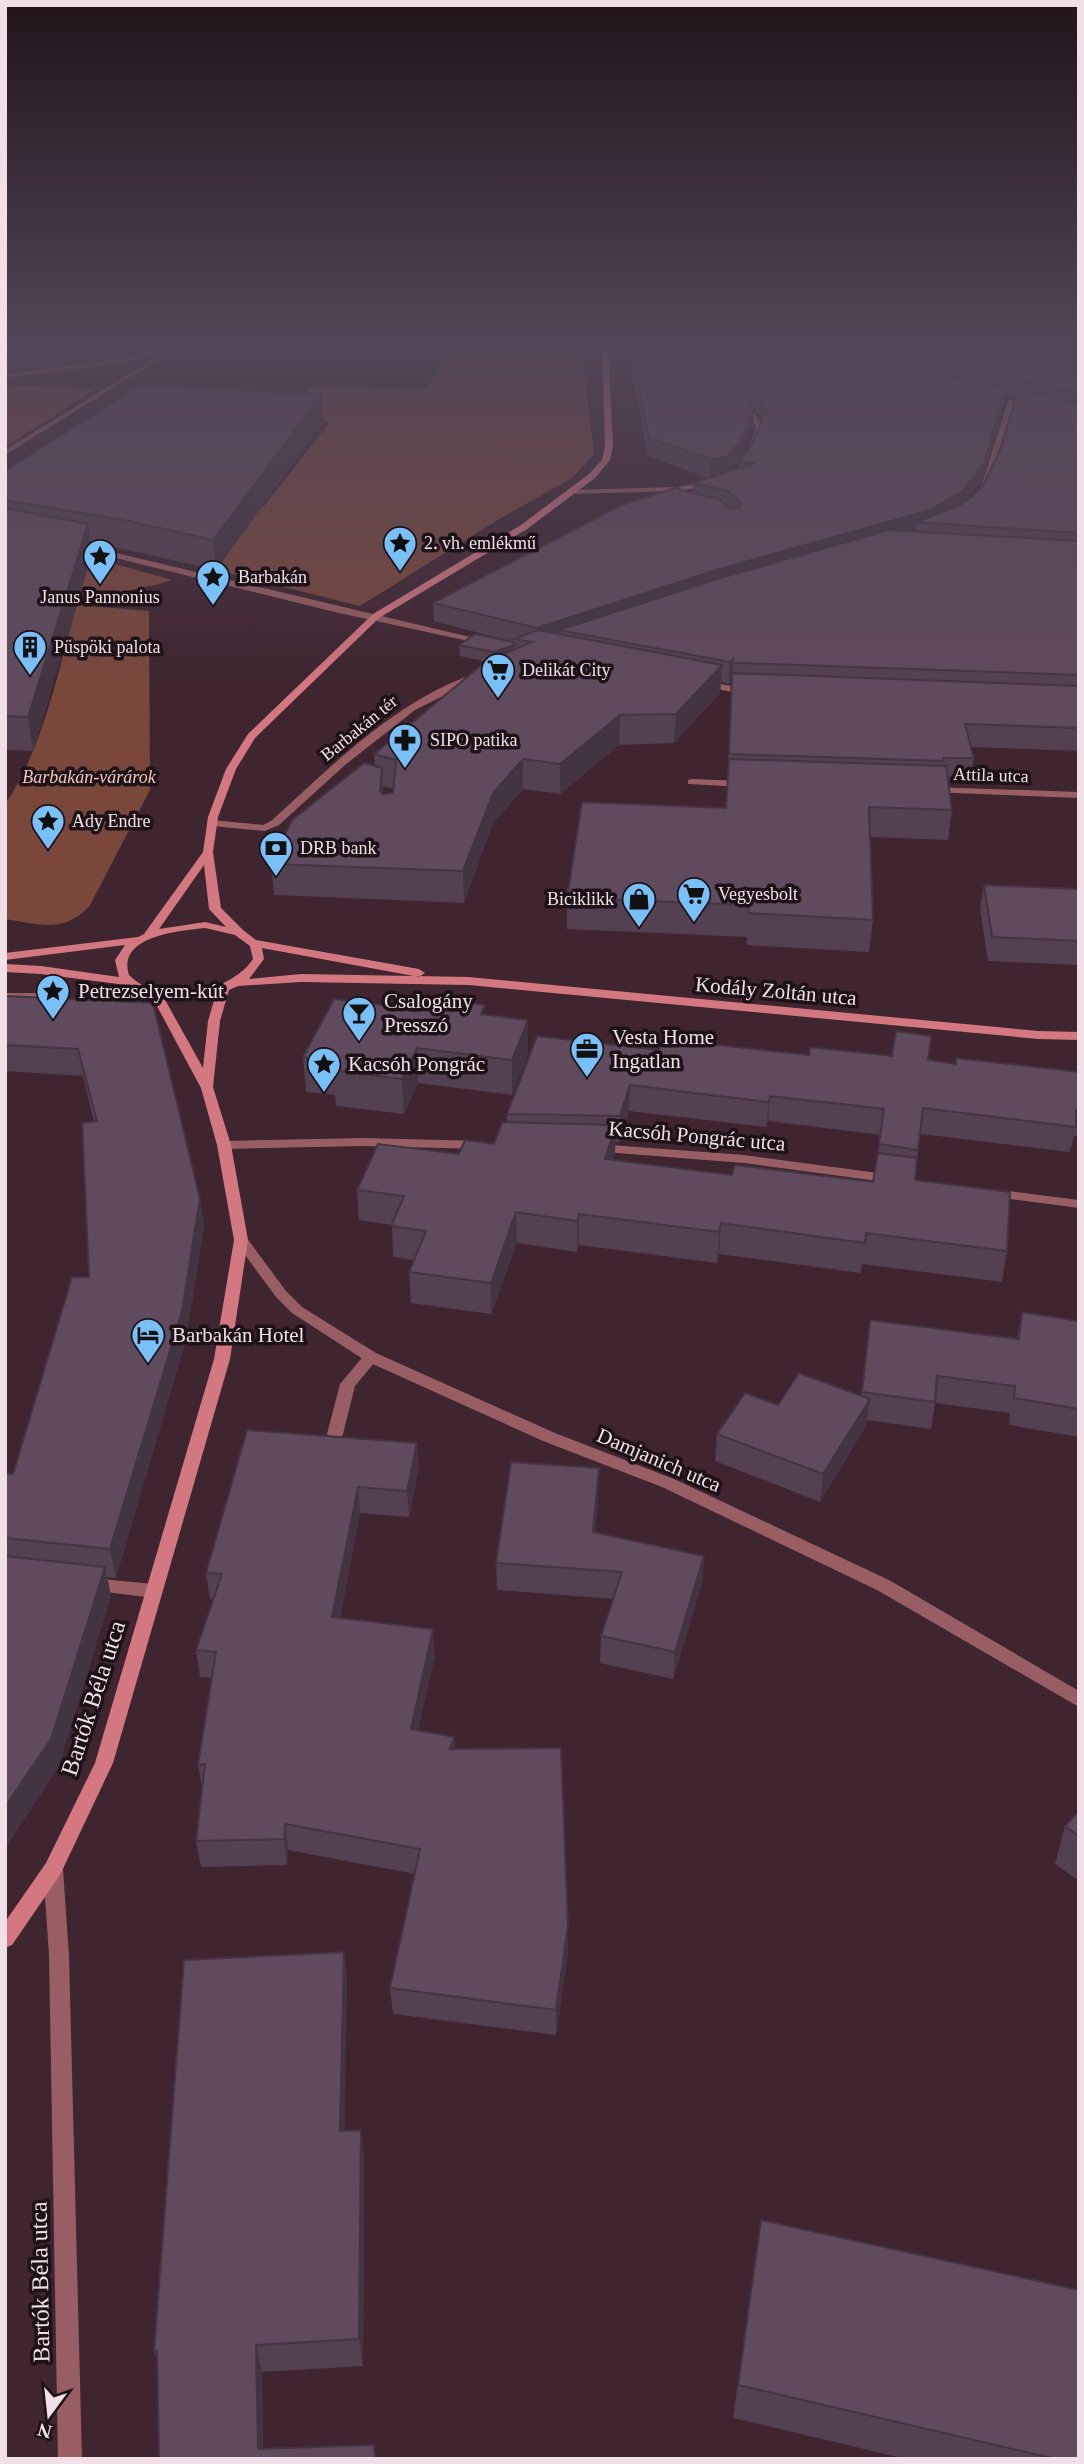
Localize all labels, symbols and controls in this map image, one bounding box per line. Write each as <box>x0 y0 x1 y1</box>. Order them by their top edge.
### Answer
place icon: 2. vh. emlékmű <box>381 524 419 573</box>
place label: 2. vh. emlékmű <box>424 533 536 553</box>
place icon: Janus Pannonius <box>81 537 119 586</box>
place icon: Barbakán <box>194 558 232 607</box>
place label: Barbakán <box>238 567 307 587</box>
place label: Janus Pannonius <box>40 587 160 607</box>
building icon: Püspöki palota <box>11 628 49 677</box>
place label: Püspöki palota <box>54 637 161 657</box>
supermarket icon: Delikát City <box>479 651 517 700</box>
place label: Delikát City <box>522 660 611 680</box>
street label: Barbakán tér <box>317 691 401 765</box>
pharmacy icon: SIPO patika <box>386 721 424 770</box>
place label: SIPO patika <box>430 730 518 750</box>
street label: Attila utca <box>953 764 1029 786</box>
park label: Barbakán-várárok <box>22 767 157 787</box>
place icon: Ady Endre <box>29 802 67 851</box>
place label: Ady Endre <box>72 811 150 831</box>
bank icon: DRB bank <box>257 829 295 878</box>
place label: DRB bank <box>300 838 377 858</box>
supermarket icon: Vegyesbolt <box>675 875 713 924</box>
shop icon: Biciklikk <box>620 880 658 929</box>
place label: Vegyesbolt <box>718 884 798 904</box>
place label: Biciklikk <box>547 889 614 909</box>
place icon: Petrezselyem-kút <box>34 972 72 1021</box>
street label: Kodály Zoltán utca <box>694 972 858 1010</box>
place label: Petrezselyem-kút <box>78 979 224 1003</box>
place label: Csalogány Presszó <box>384 989 473 1037</box>
bar icon: Csalogány Presszó <box>340 994 378 1043</box>
place label: Vesta Home Ingatlan <box>612 1025 714 1073</box>
office icon: Vesta Home Ingatlan <box>568 1030 606 1079</box>
place icon: Kacsóh Pongrác <box>305 1045 343 1094</box>
place label: Kacsóh Pongrác <box>348 1052 485 1076</box>
street label: Kacsóh Pongrác utca <box>608 1116 787 1156</box>
hotel icon: Barbakán Hotel <box>129 1316 167 1365</box>
place label: Barbakán Hotel <box>172 1323 305 1347</box>
street label: Damjanich utca <box>593 1423 725 1497</box>
street label: Bartók Béla utca <box>56 1617 130 1779</box>
street label: Bartók Béla utca <box>26 2201 54 2363</box>
north arrow <box>14 2380 84 2450</box>
text: N <box>35 2419 54 2443</box>

